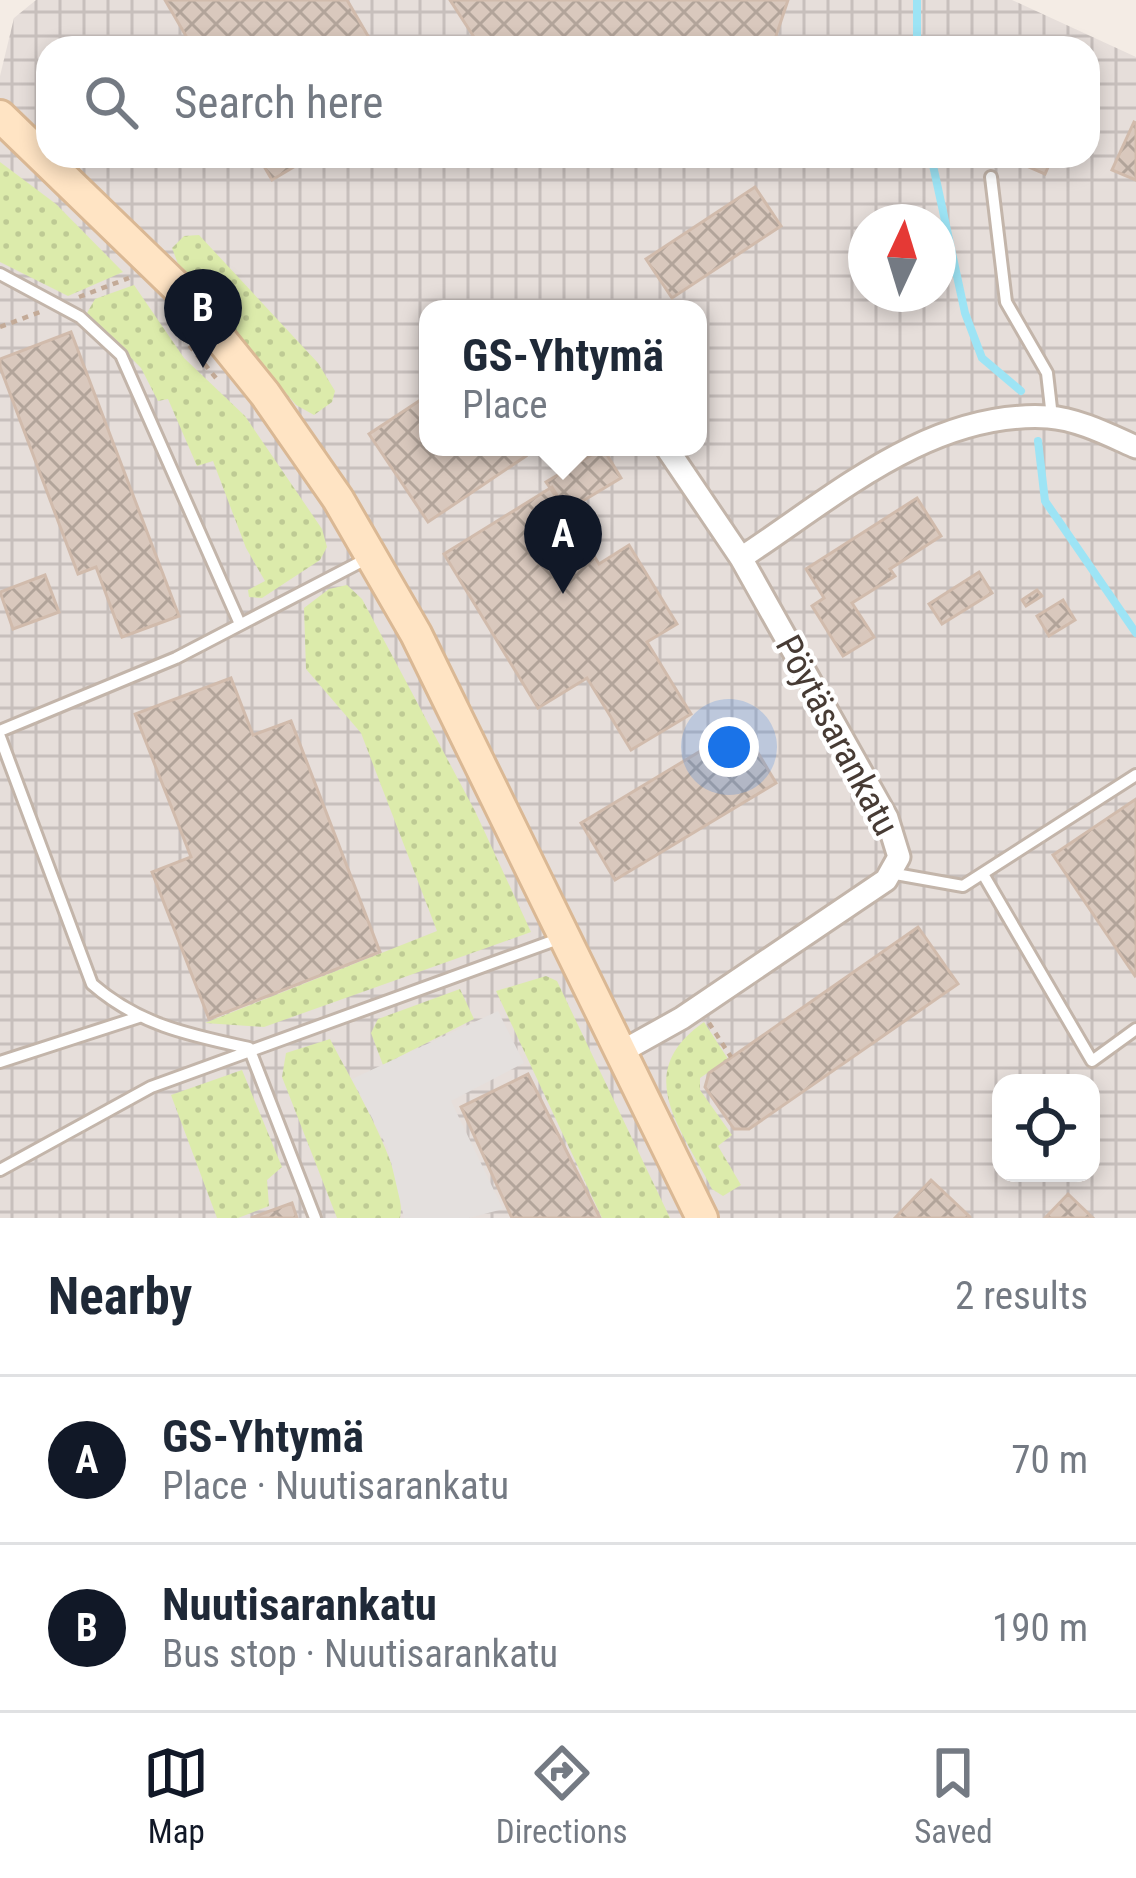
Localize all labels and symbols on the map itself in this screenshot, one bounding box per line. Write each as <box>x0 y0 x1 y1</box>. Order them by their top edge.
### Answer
north arrow <box>848 204 956 312</box>
pin: B <box>164 269 242 368</box>
pin: A <box>524 495 602 594</box>
street label: Pöytäsarankatu <box>767 628 907 843</box>
your location <box>699 717 759 777</box>

